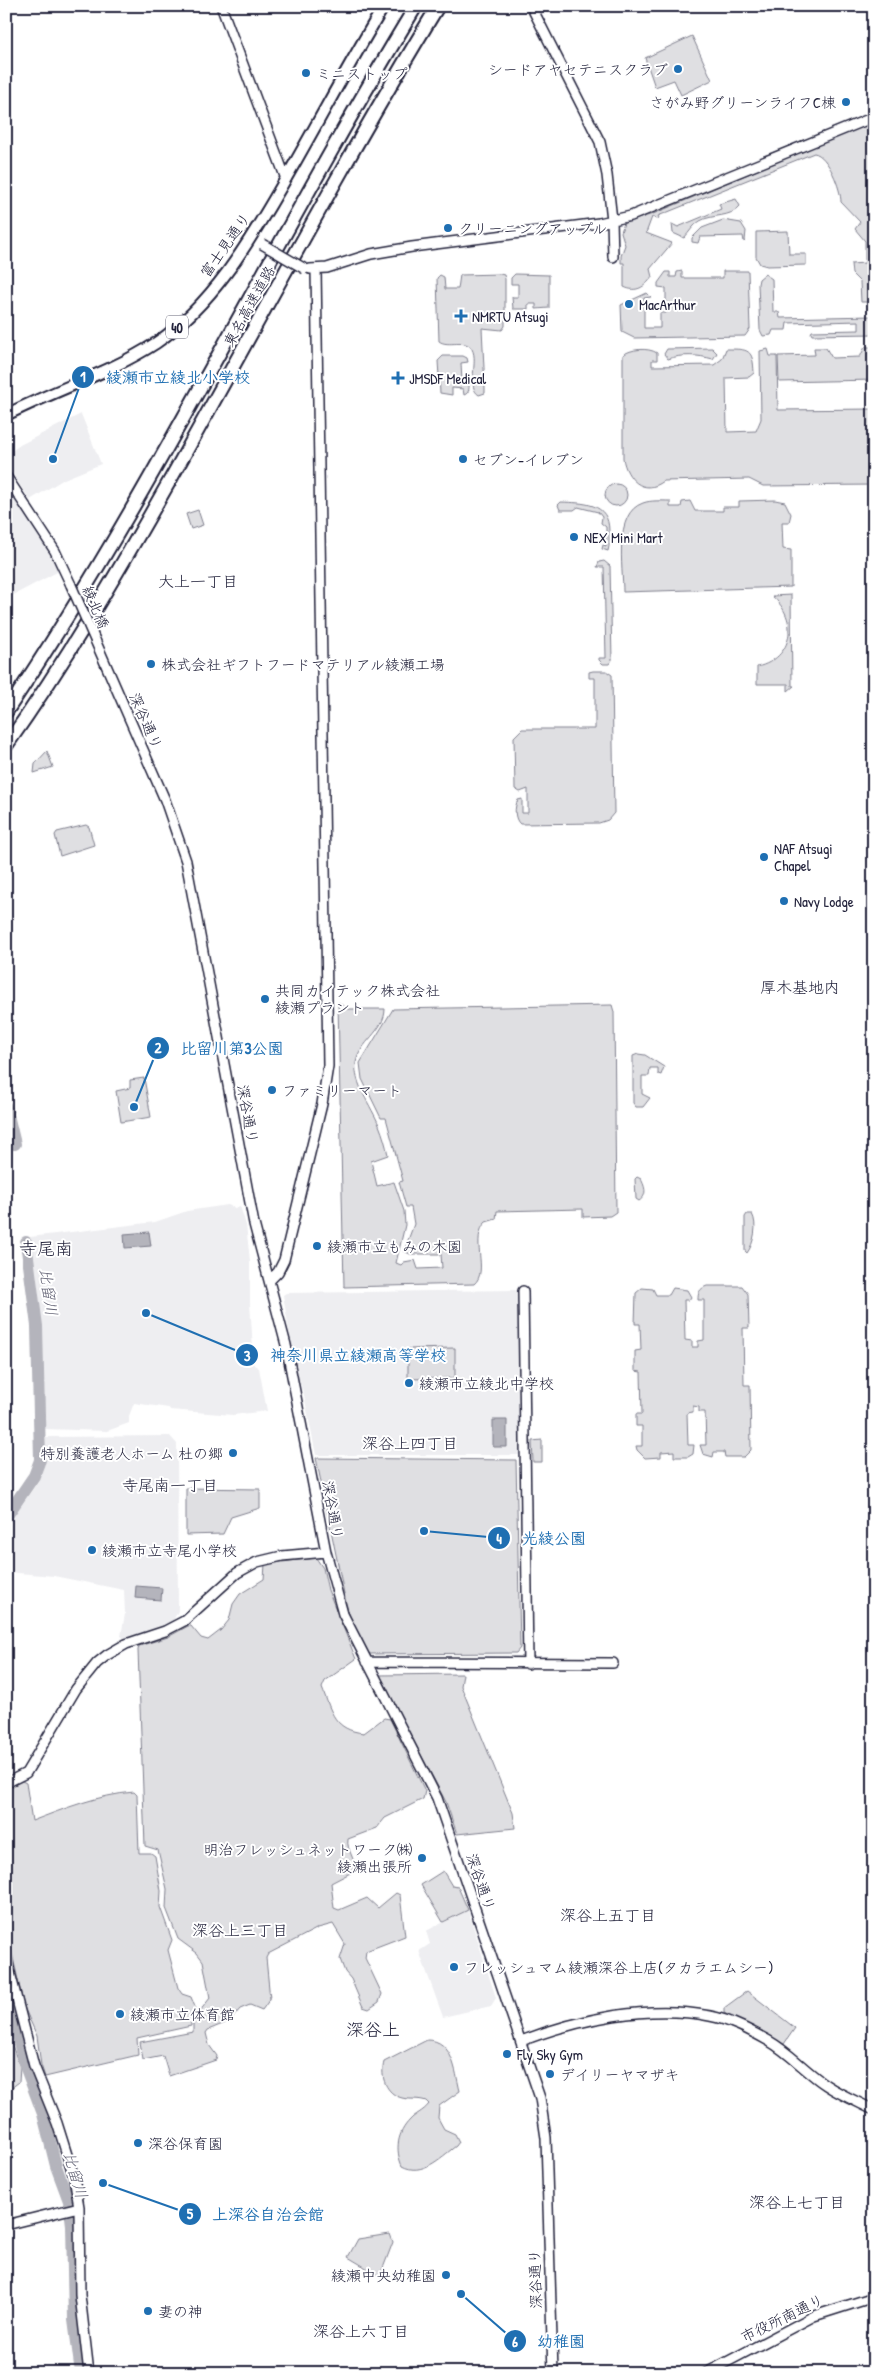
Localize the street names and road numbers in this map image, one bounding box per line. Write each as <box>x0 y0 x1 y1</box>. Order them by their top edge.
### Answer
street label: 富士見通り <box>195 208 255 282</box>
street label: 東名高速道路 <box>218 262 280 350</box>
road number: 40 <box>166 316 188 338</box>
street label: 綾北橋 <box>78 582 114 632</box>
street label: 深谷通り <box>124 689 168 753</box>
street label: 深谷通り <box>232 1083 264 1145</box>
street label: 深谷通り <box>317 1479 349 1541</box>
street label: 深谷通り <box>461 1850 501 1914</box>
street label: 深谷通り <box>523 2249 547 2309</box>
street label: 市役所南通り <box>737 2289 827 2347</box>

